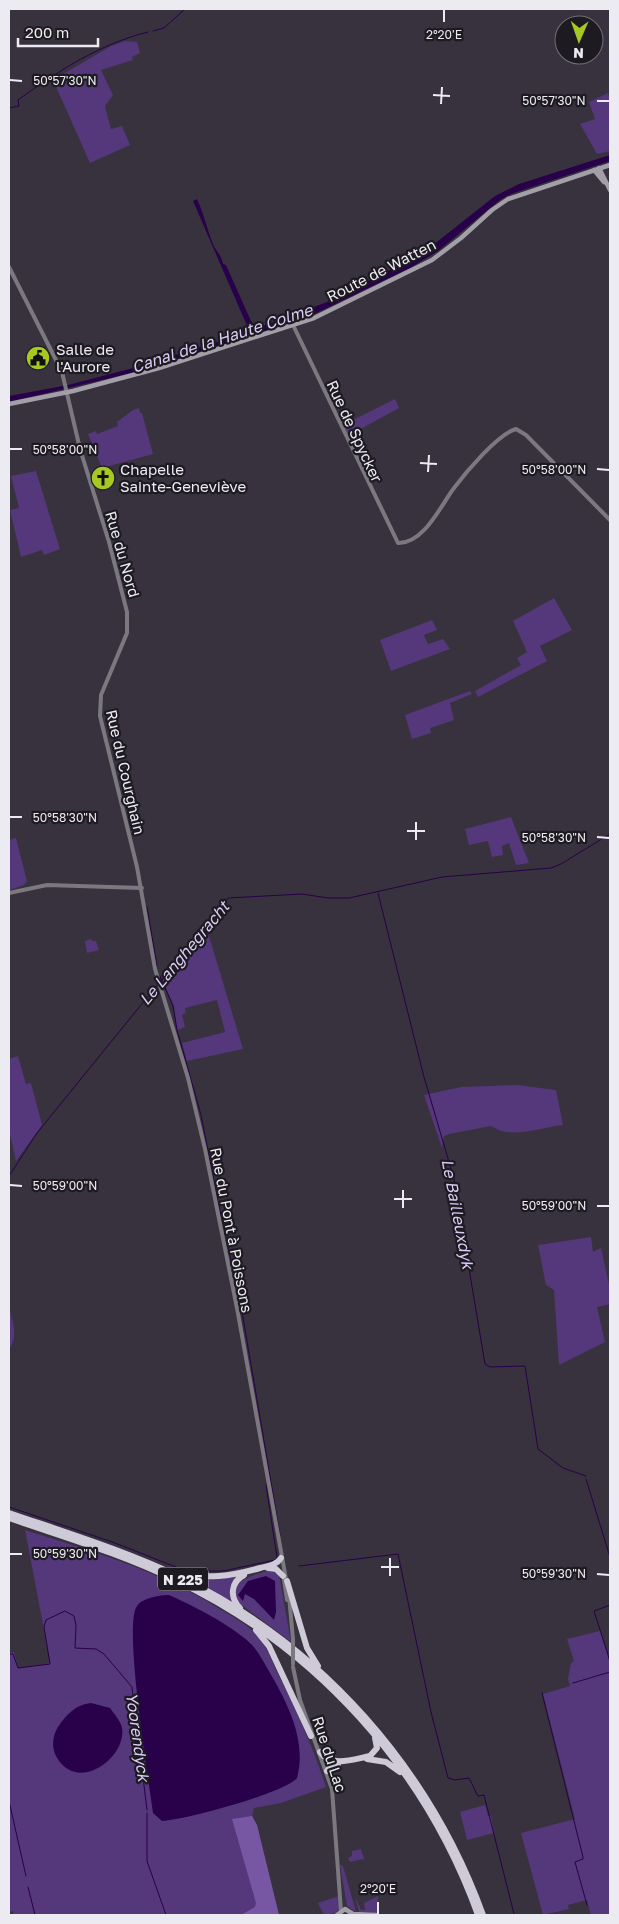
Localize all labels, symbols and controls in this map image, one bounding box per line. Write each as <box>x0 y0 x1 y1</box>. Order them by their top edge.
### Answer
scale bar <box>18 15 98 47</box>
north arrow <box>554 15 604 65</box>
text: 200 m <box>25 23 69 41</box>
text: 2°20'E <box>426 27 462 42</box>
text: N <box>573 45 584 62</box>
text: 50°57'30"N <box>33 73 97 88</box>
text: 50°57'30"N <box>522 93 586 108</box>
street label: Route de Watten <box>323 235 439 305</box>
water label: Canal de la Haute Colme <box>129 299 317 377</box>
place label: Salle de l'Aurore <box>56 340 114 375</box>
public building icon: Salle de l'Aurore <box>25 345 51 371</box>
street label: Rue de Spycker <box>323 377 387 485</box>
text: 50°58'00"N <box>33 442 97 457</box>
place label: Chapelle Sainte-Geneviève <box>120 460 246 495</box>
text: 50°58'00"N <box>522 462 586 477</box>
church icon: Chapelle Sainte-Geneviève <box>90 465 116 491</box>
street label: Rue du Nord <box>102 509 144 599</box>
street label: Rue du Courghain <box>103 708 149 836</box>
text: 50°58'30"N <box>33 810 97 825</box>
text: 50°58'30"N <box>522 830 586 845</box>
water label: Le Langhegracht <box>135 896 234 1009</box>
street label: Rue du Pont à Poissons <box>207 1146 257 1314</box>
water label: Le Bailleuxdyk <box>438 1157 479 1273</box>
text: 50°59'00"N <box>33 1178 97 1193</box>
text: 50°59'00"N <box>522 1198 586 1213</box>
text: 50°59'30"N <box>33 1546 97 1561</box>
text: 50°59'30"N <box>522 1566 586 1581</box>
road number: N 225 <box>158 1568 208 1590</box>
water label: Yoorendyck <box>122 1691 154 1785</box>
street label: Rue du Lac <box>309 1714 351 1794</box>
text: 2°20'E <box>360 1881 396 1896</box>

